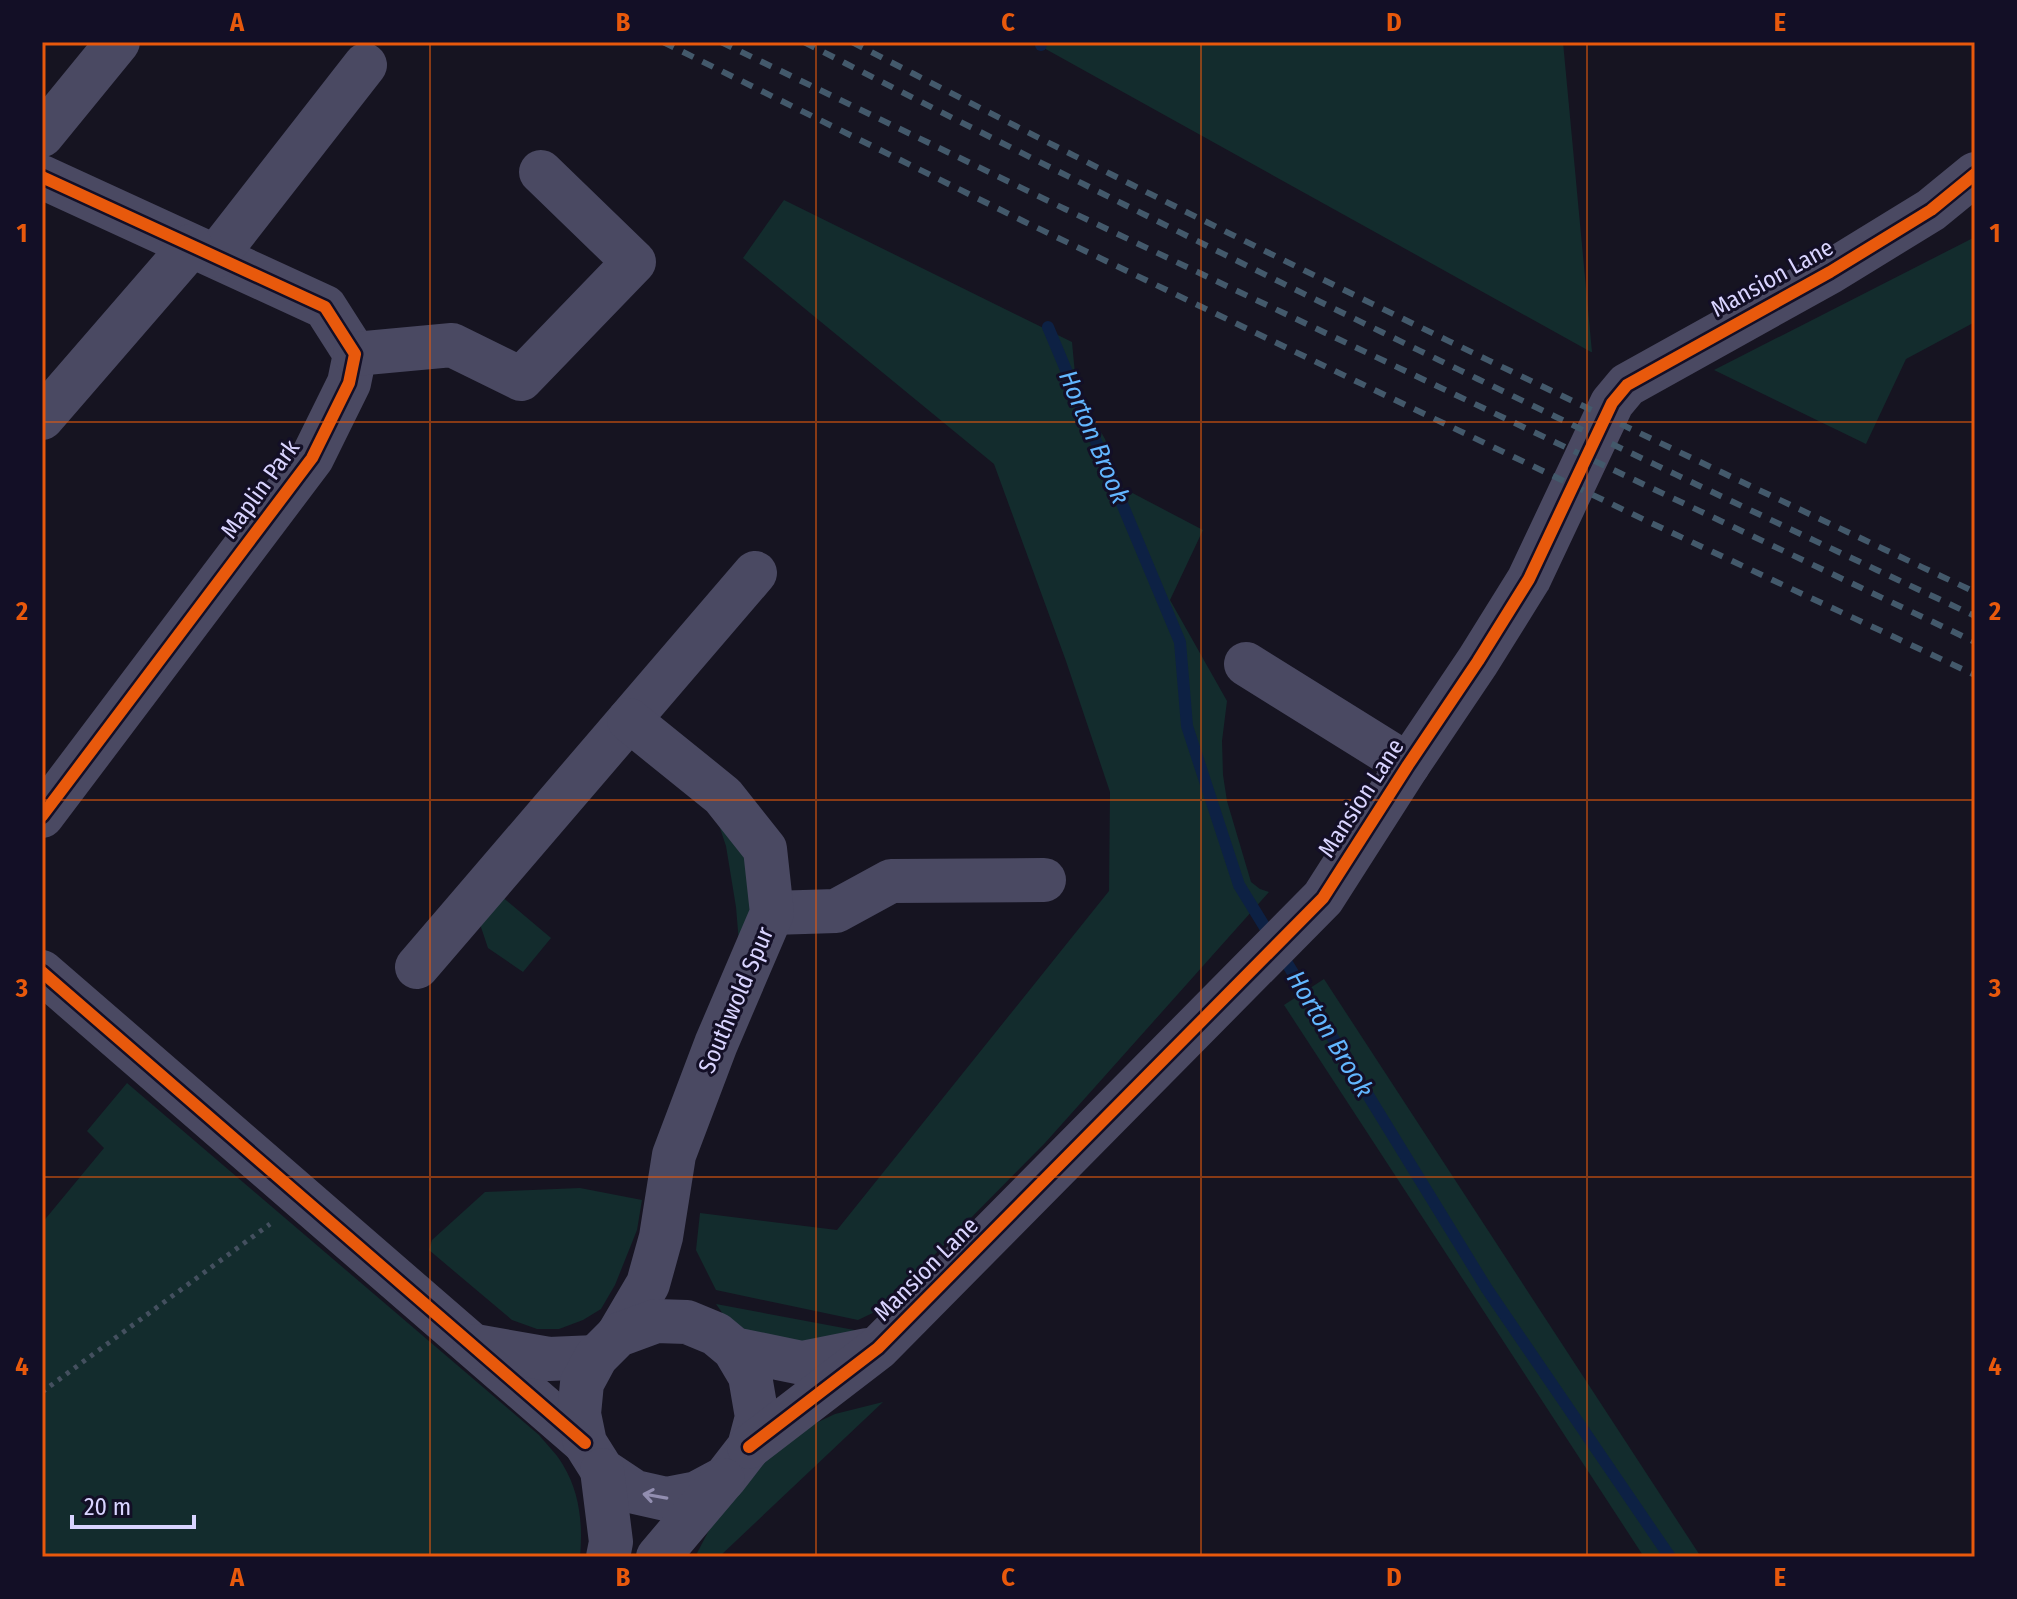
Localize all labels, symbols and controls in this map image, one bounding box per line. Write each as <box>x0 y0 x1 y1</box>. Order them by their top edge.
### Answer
text: A <box>229 7 245 38</box>
text: B <box>616 7 631 38</box>
text: C <box>1001 7 1015 38</box>
text: D <box>1386 7 1402 38</box>
text: E <box>1774 7 1786 38</box>
text: 1 <box>17 218 28 249</box>
text: 1 <box>1990 218 2001 249</box>
street label: Mansion Lane <box>1706 233 1838 323</box>
water label: Horton Brook <box>1052 366 1136 509</box>
street label: Maplin Park <box>215 434 306 544</box>
text: 2 <box>15 596 28 627</box>
text: 2 <box>1988 596 2001 627</box>
street label: Mansion Lane <box>1312 734 1410 862</box>
street label: Southwold Spur <box>693 922 780 1077</box>
water label: Horton Brook <box>1280 965 1380 1103</box>
text: 3 <box>15 973 28 1004</box>
text: 3 <box>1988 973 2001 1004</box>
street label: Mansion Lane <box>868 1211 984 1327</box>
text: 4 <box>15 1351 29 1382</box>
text: 4 <box>1988 1351 2002 1382</box>
scale bar <box>72 1479 194 1529</box>
one-way arrow <box>643 1487 668 1502</box>
text: 20 m <box>84 1493 131 1521</box>
text: A <box>229 1562 245 1593</box>
text: B <box>616 1562 631 1593</box>
text: C <box>1001 1562 1015 1593</box>
text: D <box>1386 1562 1402 1593</box>
text: E <box>1774 1562 1786 1593</box>

